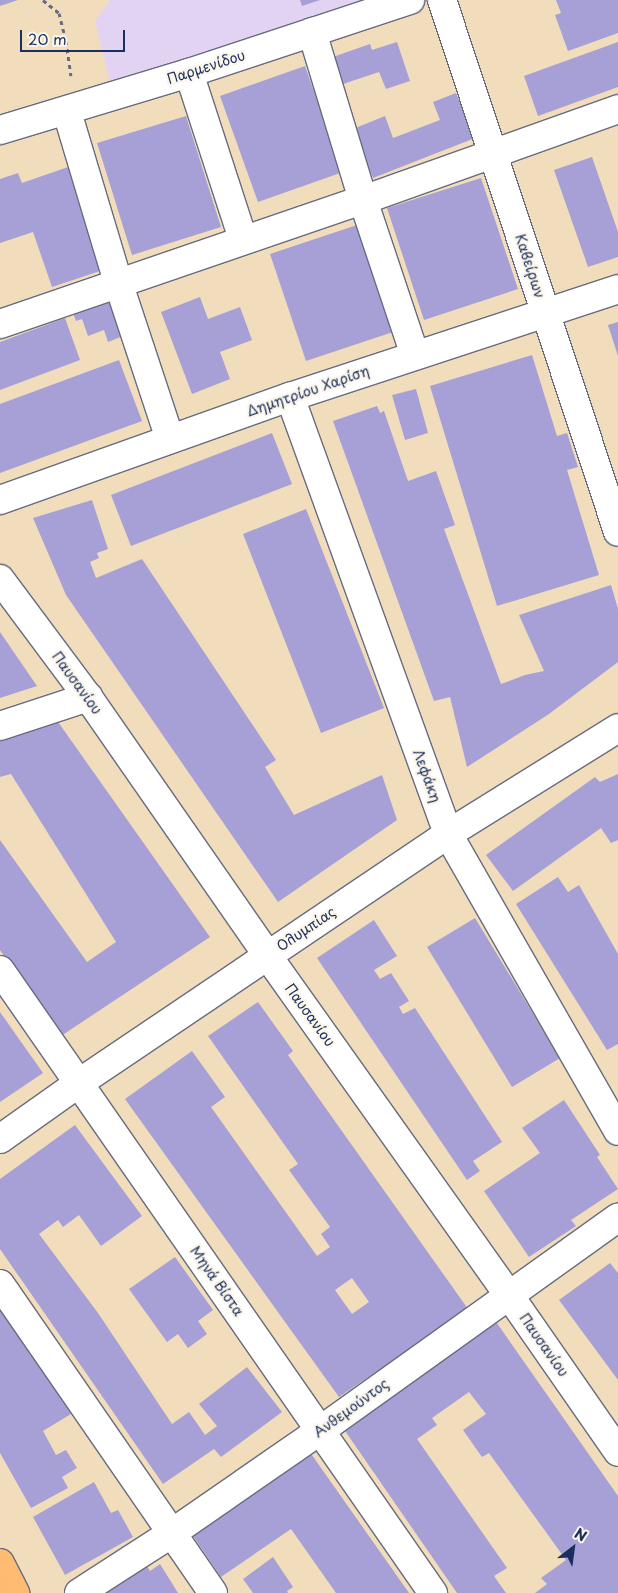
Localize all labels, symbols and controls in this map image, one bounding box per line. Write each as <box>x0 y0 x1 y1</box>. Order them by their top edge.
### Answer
scale bar <box>22 20 128 52</box>
text: 20 m <box>28 27 67 50</box>
street label: Παρμενίδου <box>165 46 247 88</box>
street label: Καβείρων <box>512 232 548 300</box>
street label: Δημητρίου Χαρίση <box>245 362 371 420</box>
street label: Παυσανίου <box>49 648 105 718</box>
street label: Λεφάκη <box>410 747 444 805</box>
street label: Ολυμπίας <box>273 903 339 955</box>
street label: Παυσανίου <box>282 980 338 1050</box>
street label: Μηνά Βίστα <box>187 1243 247 1319</box>
street label: Παυσανίου <box>516 1310 572 1380</box>
street label: Ανθεμούντος <box>310 1375 392 1441</box>
north arrow <box>548 1523 598 1573</box>
text: N <box>571 1523 591 1546</box>

